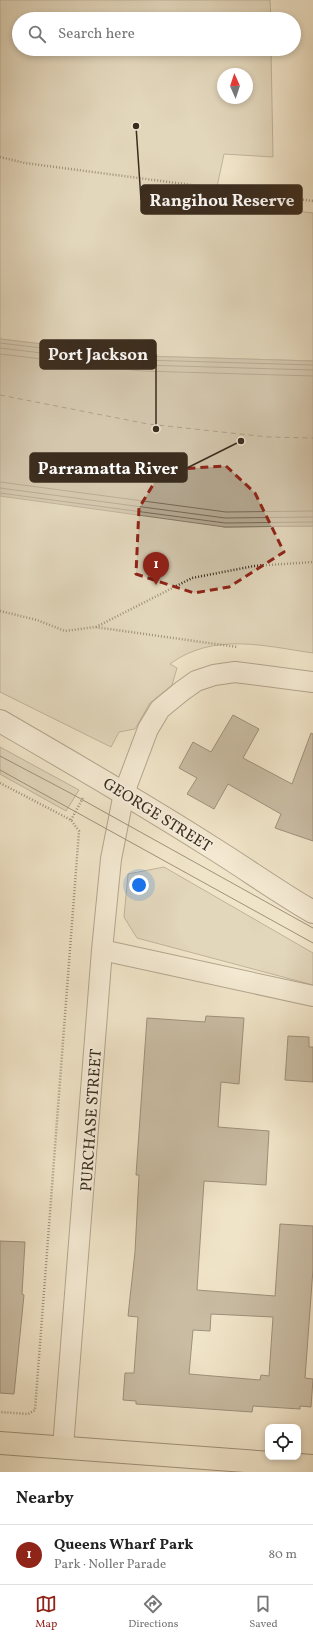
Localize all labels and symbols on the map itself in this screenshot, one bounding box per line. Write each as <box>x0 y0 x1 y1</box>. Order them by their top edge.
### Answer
north arrow <box>217 68 253 104</box>
callout: Rangihou Reserve <box>141 185 302 214</box>
text: Rangihou Reserve <box>150 190 295 213</box>
callout: Port Jackson <box>40 340 156 369</box>
text: Port Jackson <box>48 344 148 367</box>
callout: Parramatta River <box>30 453 187 482</box>
text: Parramatta River <box>38 458 178 481</box>
pin: 1 <box>143 552 169 585</box>
street label: GEORGE STREET <box>98 773 216 858</box>
your location <box>129 875 149 895</box>
street label: PURCHASE STREET <box>76 1048 108 1192</box>

